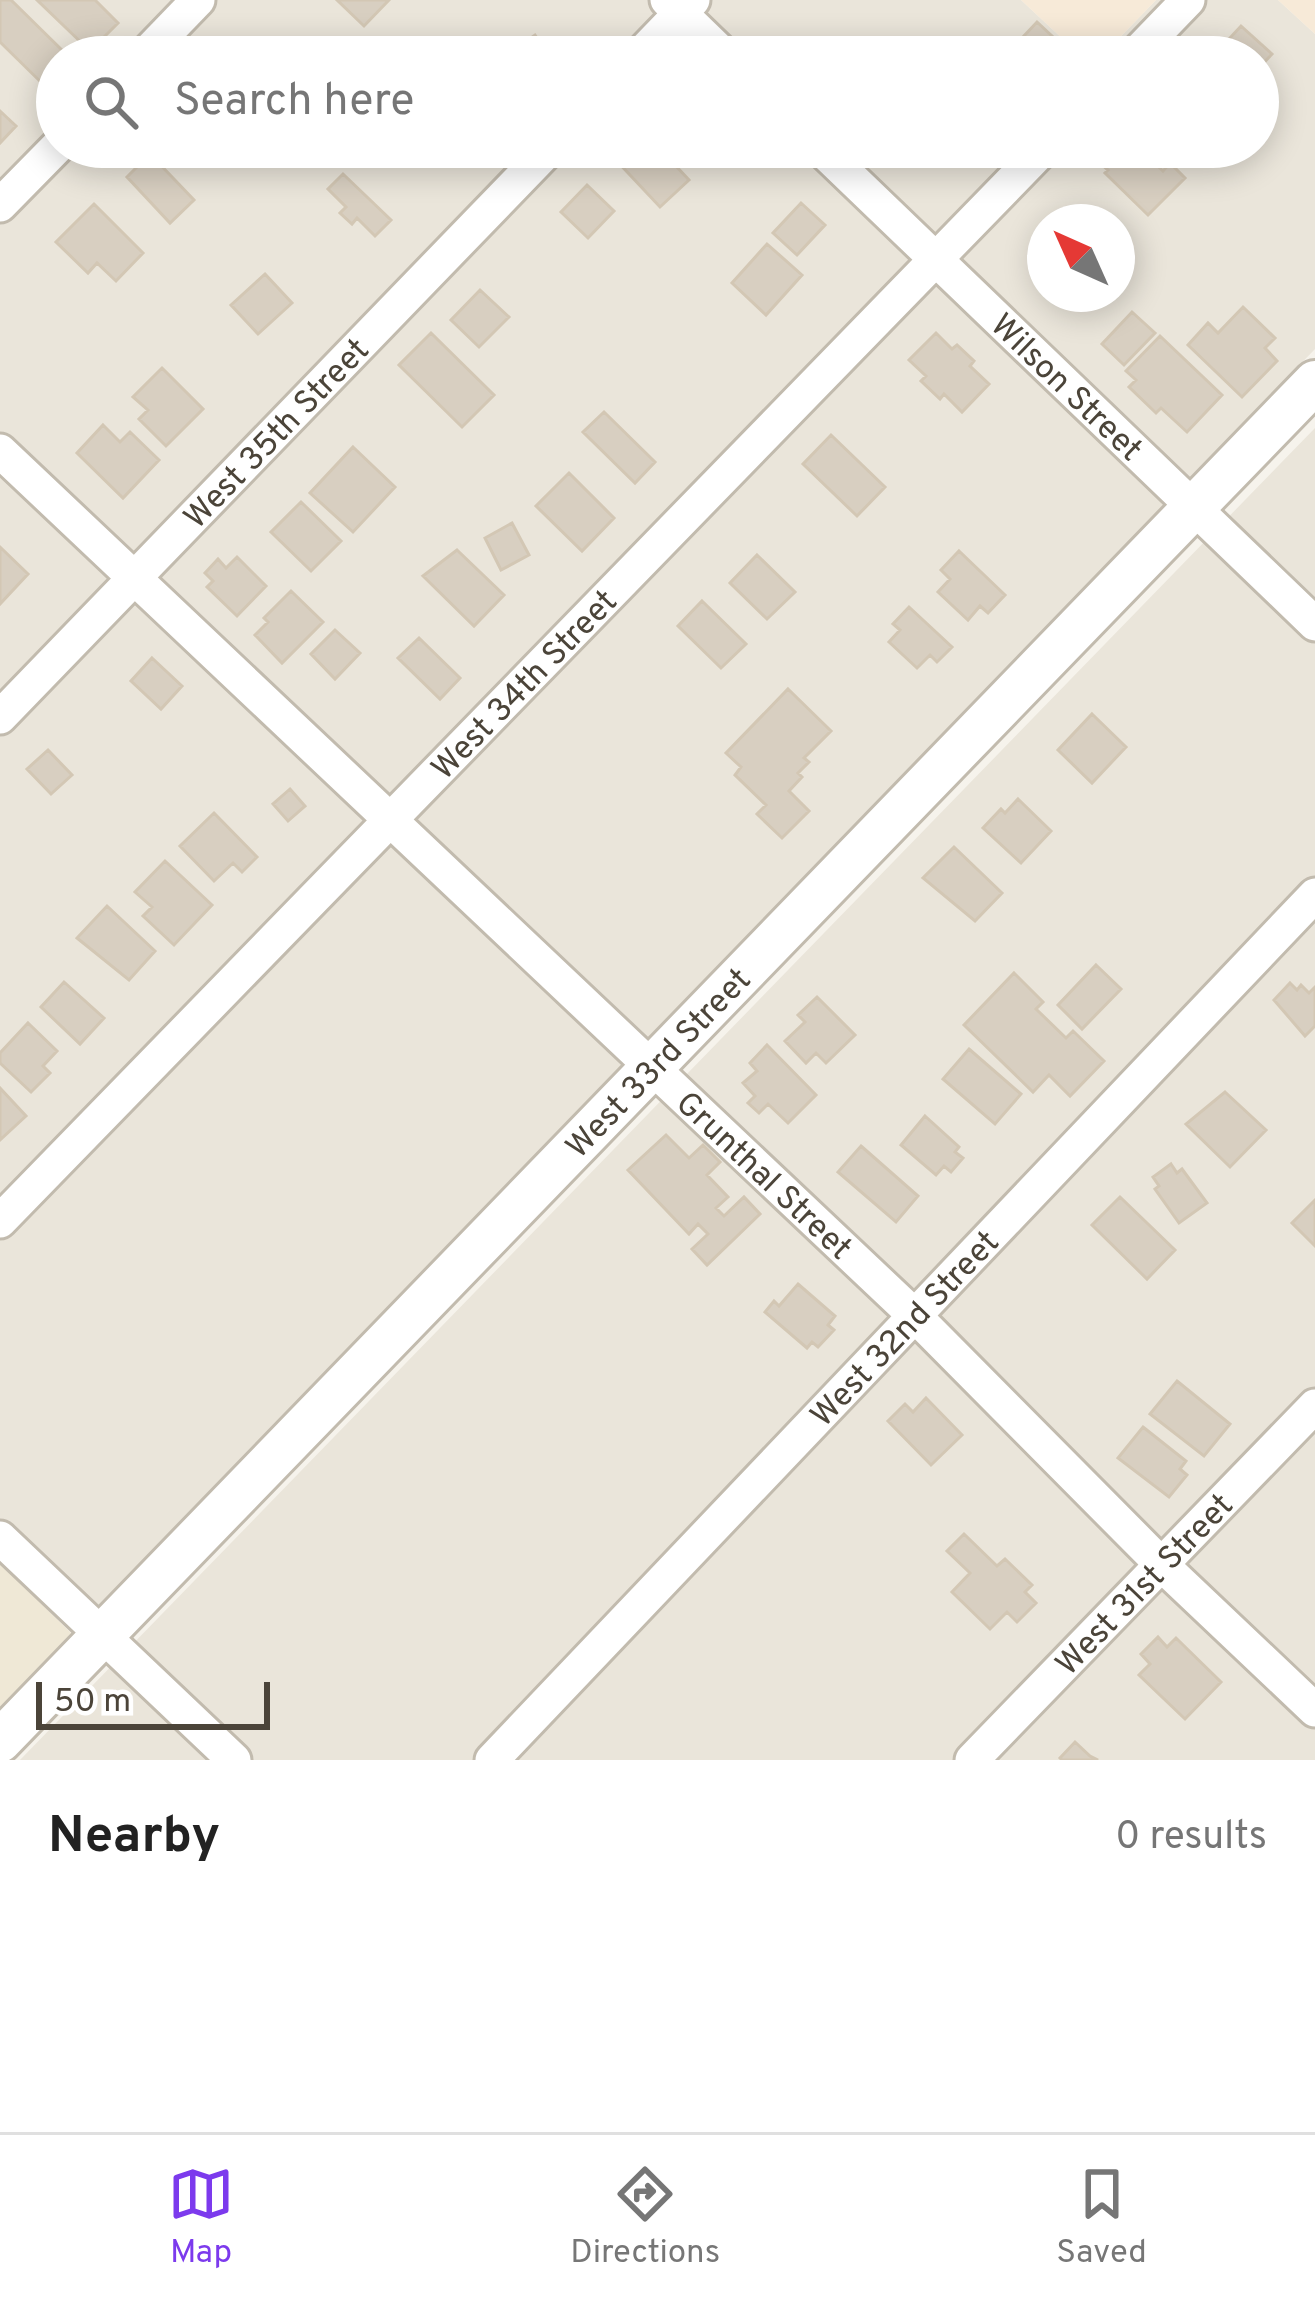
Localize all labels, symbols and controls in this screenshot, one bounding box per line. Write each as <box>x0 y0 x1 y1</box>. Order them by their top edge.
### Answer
search box <box>36 36 1279 168</box>
icon: search <box>78 69 144 135</box>
text: Search here <box>174 74 414 131</box>
north arrow <box>1027 204 1135 312</box>
street label: Wilson Street <box>980 306 1150 472</box>
street label: West 35th Street <box>176 331 380 539</box>
street label: West 34th Street <box>424 582 628 790</box>
street label: West 33rd Street <box>558 961 762 1169</box>
street label: Grunthal Street <box>665 1084 859 1271</box>
street label: West 32nd Street <box>803 1223 1010 1437</box>
street label: West 31st Street <box>1048 1486 1244 1686</box>
scale bar <box>36 1676 270 1729</box>
text: 50 m <box>54 1682 131 1724</box>
text: Nearby <box>48 1806 220 1871</box>
text: 0 results <box>1115 1814 1267 1863</box>
tab: Map <box>168 2161 234 2275</box>
tab: Directions <box>570 2161 720 2275</box>
tab: Saved <box>1056 2161 1147 2275</box>

